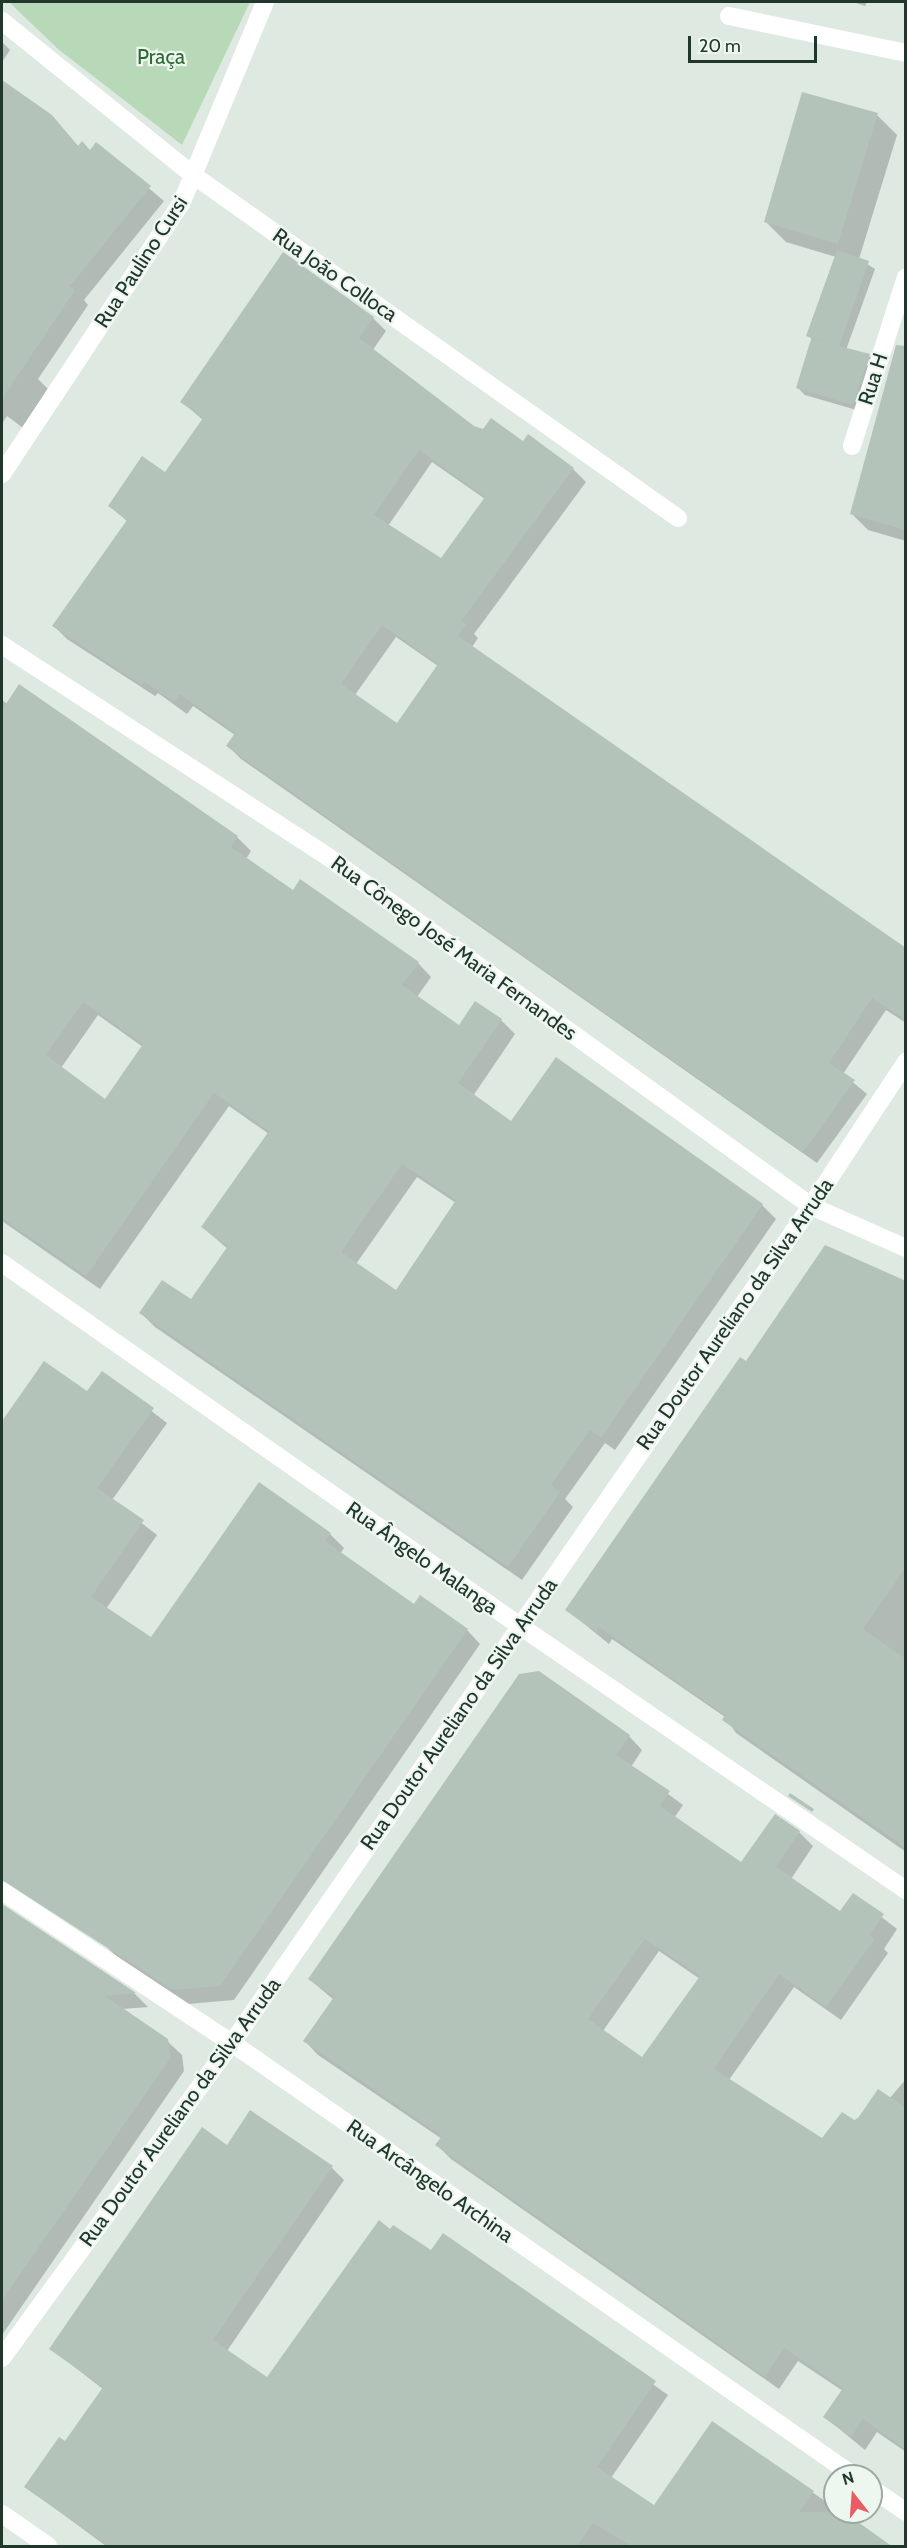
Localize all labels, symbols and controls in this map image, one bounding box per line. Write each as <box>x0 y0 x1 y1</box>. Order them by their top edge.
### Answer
scale bar <box>691 24 820 62</box>
text: 20 m <box>699 35 741 57</box>
park label: Praça <box>137 44 185 70</box>
street label: Rua Paulino Cursi <box>89 191 193 333</box>
street label: Rua João Colloca <box>268 223 402 327</box>
street label: Rua H <box>853 350 893 408</box>
street label: Rua Cônego José Maria Fernandes <box>326 850 582 1046</box>
street label: Rua Doutor Aureliano da Silva Arruda <box>631 1173 839 1455</box>
street label: Rua Ângelo Malanga <box>341 1496 503 1620</box>
street label: Rua Doutor Aureliano da Silva Arruda <box>355 1573 563 1855</box>
street label: Rua Doutor Aureliano da Silva Arruda <box>74 1973 286 2251</box>
street label: Rua Arcângelo Archina <box>342 2114 518 2248</box>
north arrow <box>823 2464 883 2524</box>
text: N <box>840 2467 856 2489</box>

